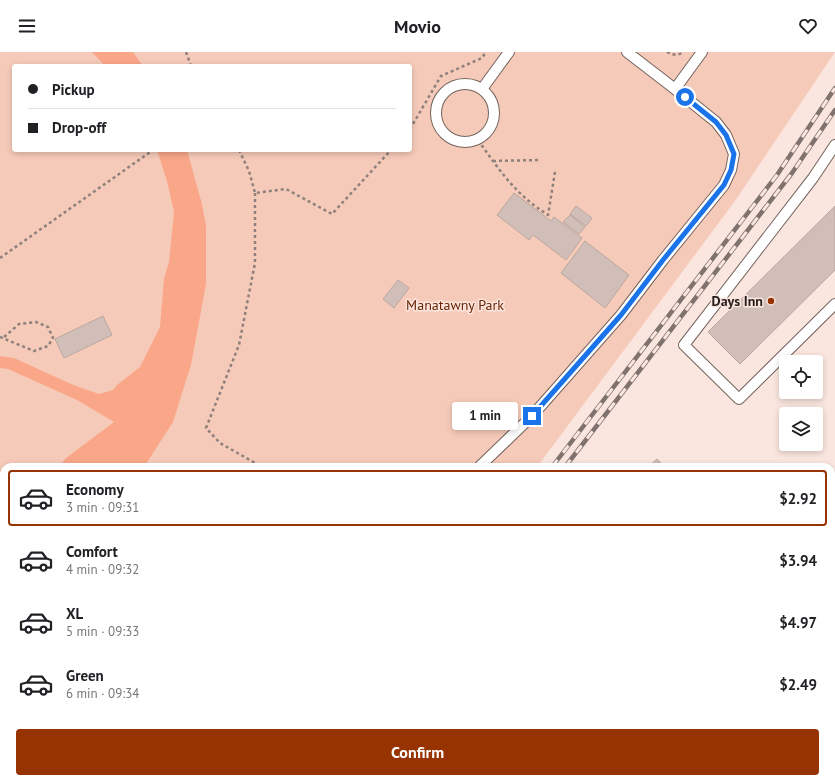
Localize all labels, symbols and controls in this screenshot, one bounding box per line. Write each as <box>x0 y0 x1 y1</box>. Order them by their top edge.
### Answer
icon: menu <box>16 15 38 37</box>
text: Movio <box>394 15 441 38</box>
icon: heart <box>797 15 819 37</box>
text: Pickup <box>52 80 95 99</box>
route start <box>676 88 694 106</box>
text: Drop-off <box>52 118 106 137</box>
place label: Days Inn <box>712 292 763 310</box>
park label: Manatawny Park <box>406 296 504 314</box>
marker: Days Inn <box>766 296 776 306</box>
map controls <box>779 355 823 451</box>
button: locate <box>779 355 823 399</box>
callout: 1 min <box>452 402 518 430</box>
text: 1 min <box>469 407 501 424</box>
route end <box>523 407 541 425</box>
button: layers <box>779 407 823 451</box>
icon: car <box>18 480 54 516</box>
text: Economy <box>66 480 124 499</box>
text: $2.92 <box>779 489 817 508</box>
text: 3 min · 09:31 <box>66 499 139 516</box>
icon: car <box>18 542 54 578</box>
text: Comfort <box>66 542 118 561</box>
text: $3.94 <box>779 551 817 570</box>
text: 4 min · 09:32 <box>66 561 139 578</box>
icon: car <box>18 604 54 640</box>
text: XL <box>66 604 83 623</box>
text: $4.97 <box>779 613 817 632</box>
text: 5 min · 09:33 <box>66 623 139 640</box>
icon: car <box>18 666 54 702</box>
text: Green <box>66 666 104 685</box>
text: $2.49 <box>779 675 817 694</box>
text: 6 min · 09:34 <box>66 685 139 702</box>
button: Confirm <box>16 729 819 775</box>

